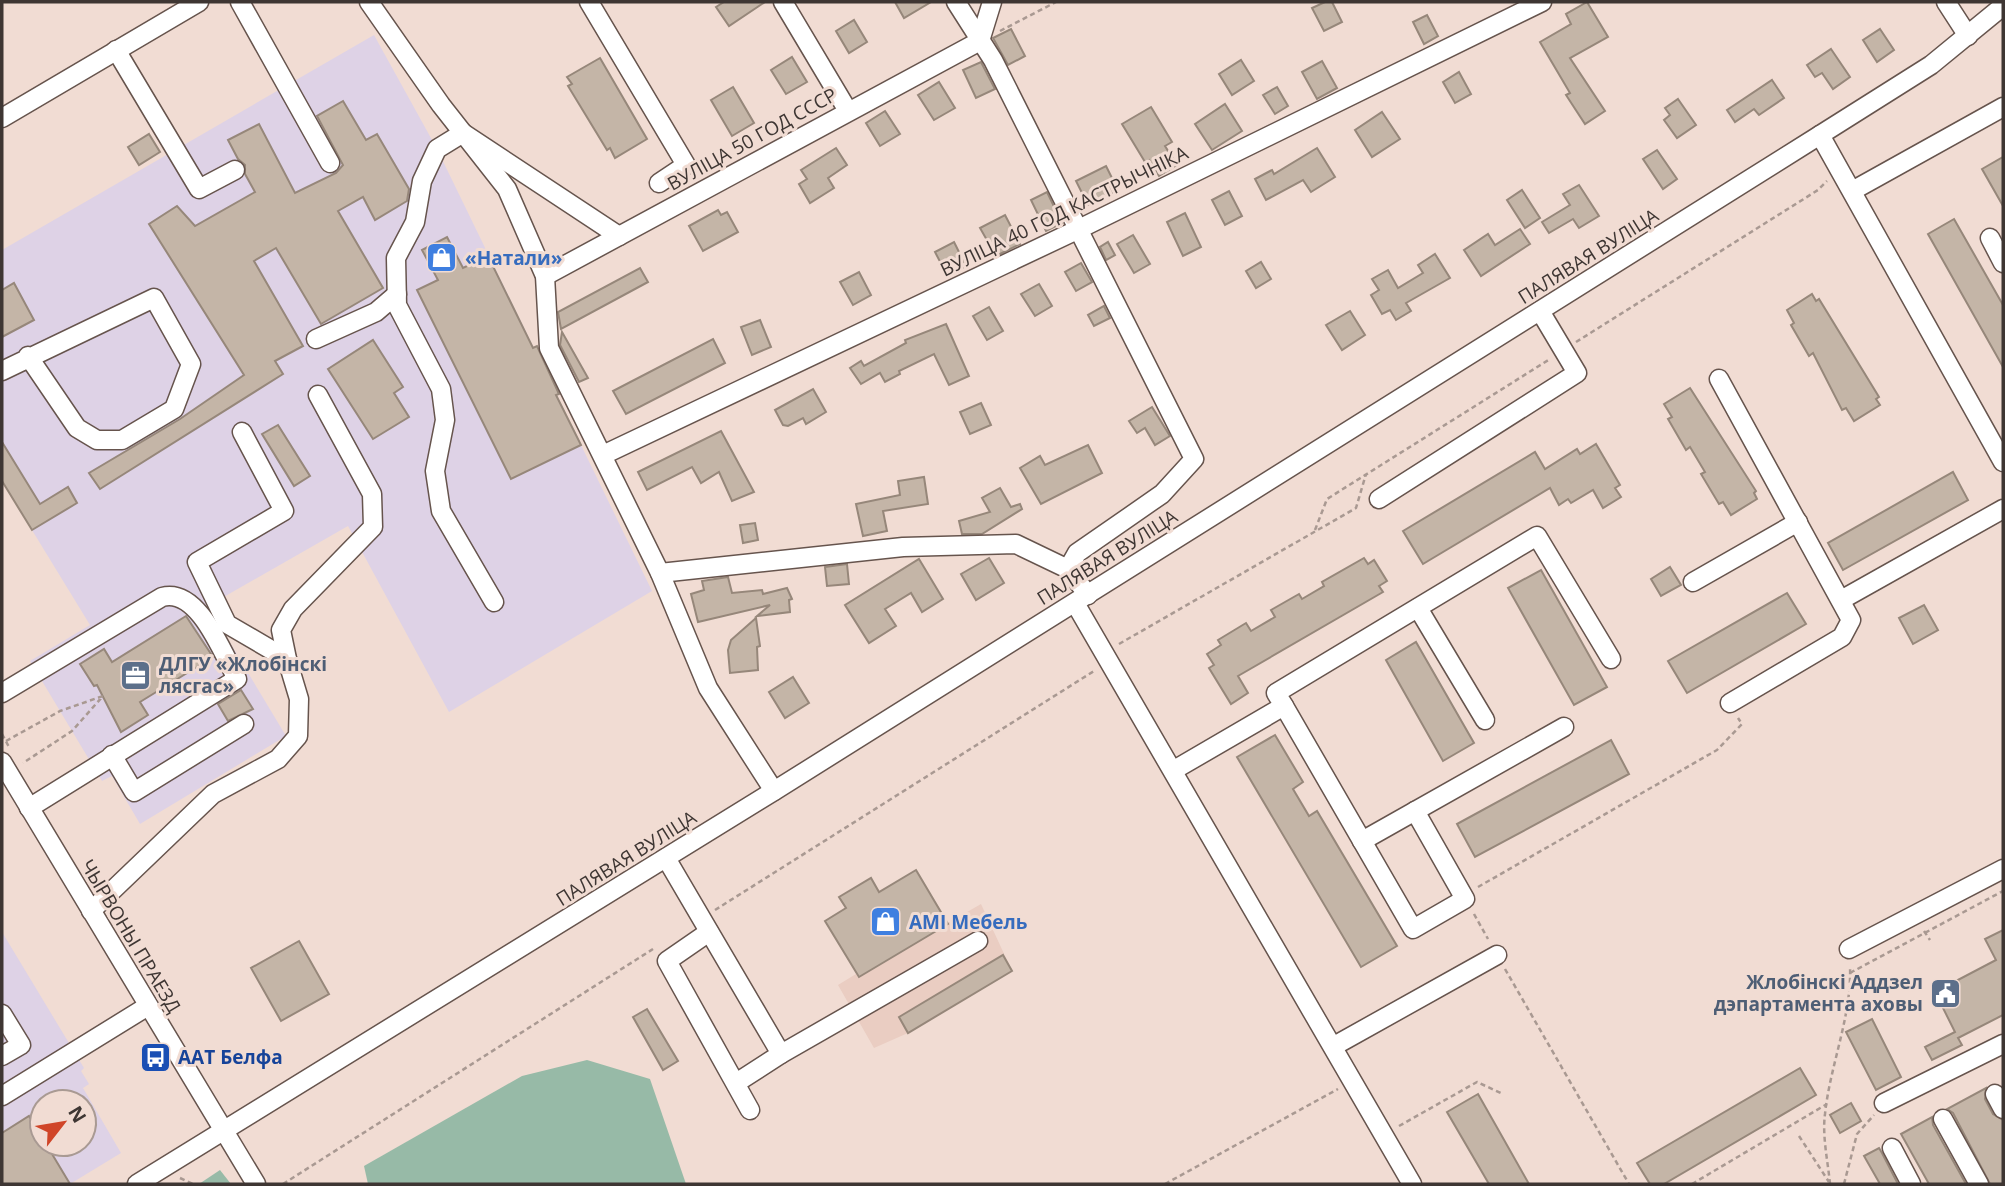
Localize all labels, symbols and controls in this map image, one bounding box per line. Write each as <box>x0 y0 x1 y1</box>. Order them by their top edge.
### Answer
street label: ВУЛІЦА 50 ГОД СССР <box>663 82 841 196</box>
street label: ВУЛІЦА 40 ГОД КАСТРЫЧНІКА <box>936 140 1192 282</box>
street label: ПАЛЯВАЯ ВУЛІЦА <box>1513 202 1663 310</box>
shop icon: «Натали» <box>425 241 459 275</box>
place label: «Натали» <box>465 245 562 271</box>
street label: ПАЛЯВАЯ ВУЛІЦА <box>1032 503 1182 611</box>
place label: ДЛГУ «Жлобінскі лясгас» <box>159 651 327 699</box>
office icon: ДЛГУ «Жлобінскі лясгас» <box>119 658 153 692</box>
street label: ПАЛЯВАЯ ВУЛІЦА <box>551 804 701 912</box>
street label: ЧЫРВОНЫ ПРАЕЗД <box>75 854 187 1018</box>
shop icon: AMI Мебель <box>869 905 903 939</box>
place label: AMI Мебель <box>909 909 1027 935</box>
place label: Жлобінскі Аддзел дэпартамента аховы <box>1714 969 1923 1017</box>
public building icon: Жлобінскі Аддзел дэпартамента аховы <box>1929 976 1963 1010</box>
bus stop icon: ААТ Белфа <box>138 1040 172 1074</box>
place label: ААТ Белфа <box>178 1044 283 1070</box>
north arrow <box>28 1088 98 1158</box>
text: N <box>62 1101 93 1128</box>

